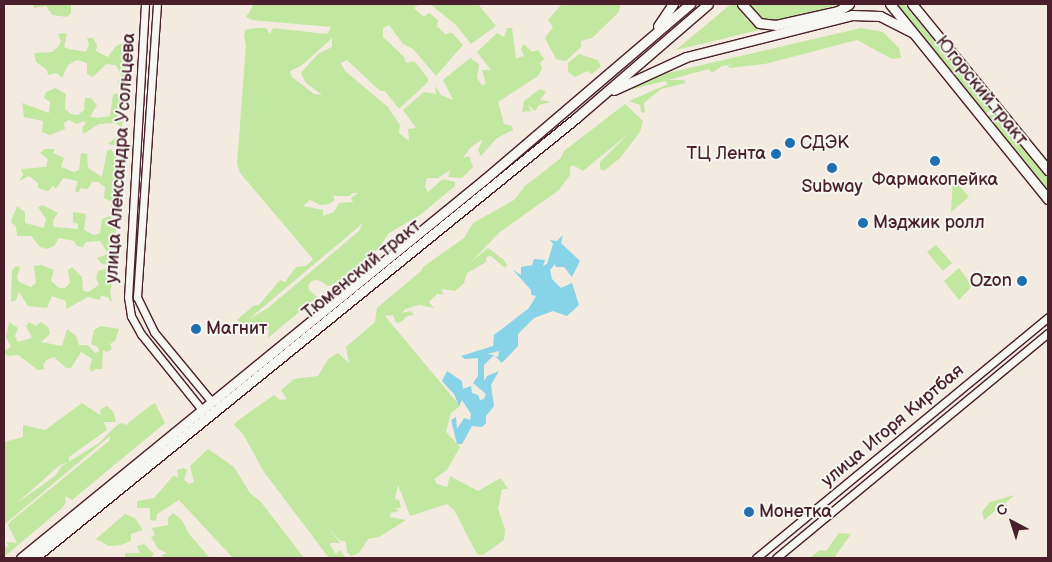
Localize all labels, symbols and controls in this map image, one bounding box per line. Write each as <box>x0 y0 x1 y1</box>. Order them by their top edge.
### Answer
street label: улица Александра Усольцева <box>101 32 141 284</box>
street label: Югорский тракт <box>930 32 1032 150</box>
place label: СДЭК <box>800 132 849 154</box>
marker: СДЭК <box>784 137 796 149</box>
place label: ТЦ Лента <box>687 143 766 165</box>
marker: ТЦ Лента <box>770 148 782 160</box>
marker: Фармакопейка <box>929 155 941 167</box>
marker: Subway <box>826 162 838 174</box>
place label: Фармакопейка <box>872 169 998 191</box>
place label: Subway <box>801 176 863 198</box>
place label: Мэджик ролл <box>873 212 985 234</box>
street label: Тюменский тракт <box>298 215 426 325</box>
marker: Мэджик ролл <box>857 217 869 229</box>
place label: Ozon <box>970 270 1012 292</box>
marker: Ozon <box>1016 275 1028 287</box>
place label: Магнит <box>206 318 267 340</box>
marker: Магнит <box>190 323 202 335</box>
street label: улица Игоря Киртбая <box>817 360 969 492</box>
north arrow <box>987 497 1037 547</box>
text: С <box>993 500 1011 520</box>
place label: Монетка <box>759 501 832 523</box>
marker: Монетка <box>743 506 755 518</box>

